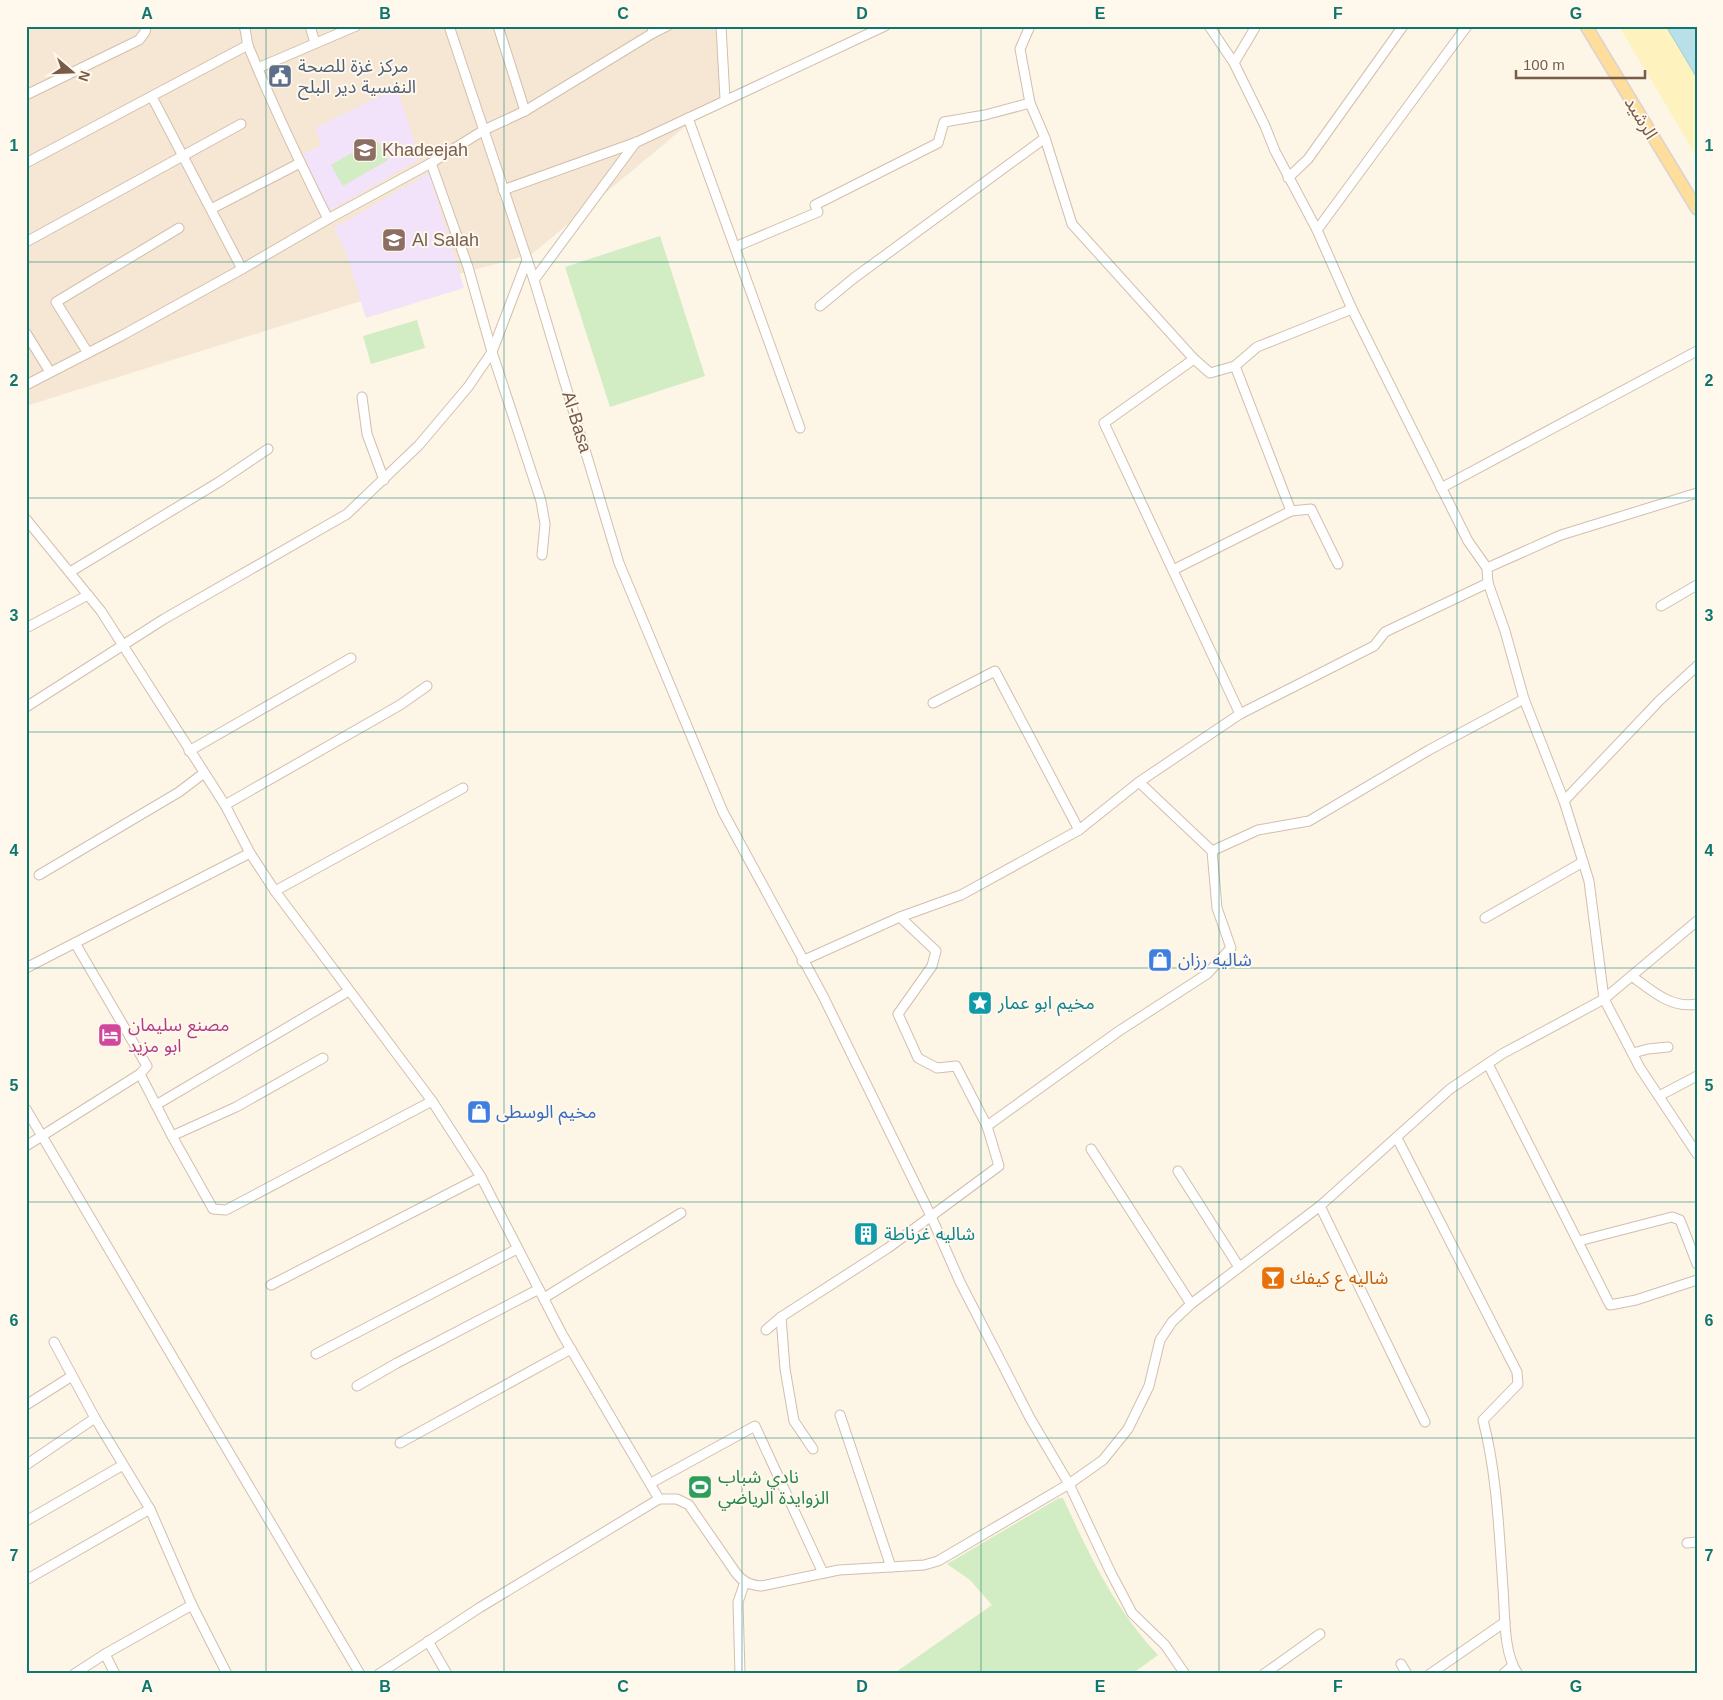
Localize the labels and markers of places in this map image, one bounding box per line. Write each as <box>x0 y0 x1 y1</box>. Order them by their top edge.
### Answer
place label: مركز غزة للصحة النفسية دير البلح <box>298 56 416 100</box>
public building icon: مركز غزة للصحة النفسية دير البلح <box>267 63 293 89</box>
school or university icon: Khadeejah <box>352 137 378 163</box>
place label: Khadeejah <box>382 140 468 160</box>
school or university icon: Al Salah <box>381 227 407 253</box>
place label: Al Salah <box>412 230 479 250</box>
shop icon: شاليه رزان <box>1147 947 1173 973</box>
place label: شاليه رزان <box>1178 950 1252 971</box>
place icon: مخيم ابو عمار <box>967 990 993 1016</box>
place label: مخيم ابو عمار <box>997 993 1095 1016</box>
place label: مصنع سليمان ابو مزيد <box>128 1015 229 1057</box>
hotel icon: مصنع سليمان ابو مزيد <box>97 1022 123 1048</box>
shop icon: مخيم الوسطى <box>466 1099 492 1125</box>
place label: مخيم الوسطى <box>496 1102 596 1125</box>
building icon: شاليه غرناطة <box>853 1221 879 1247</box>
place label: شاليه غرناطة <box>884 1224 975 1245</box>
bar icon: شاليه ع كيفك <box>1260 1265 1286 1291</box>
place label: شاليه ع كيفك <box>1290 1268 1388 1292</box>
place label: نادي شباب الزوايدة الرياضي <box>718 1467 829 1511</box>
sports icon: نادي شباب الزوايدة الرياضي <box>687 1474 713 1500</box>

